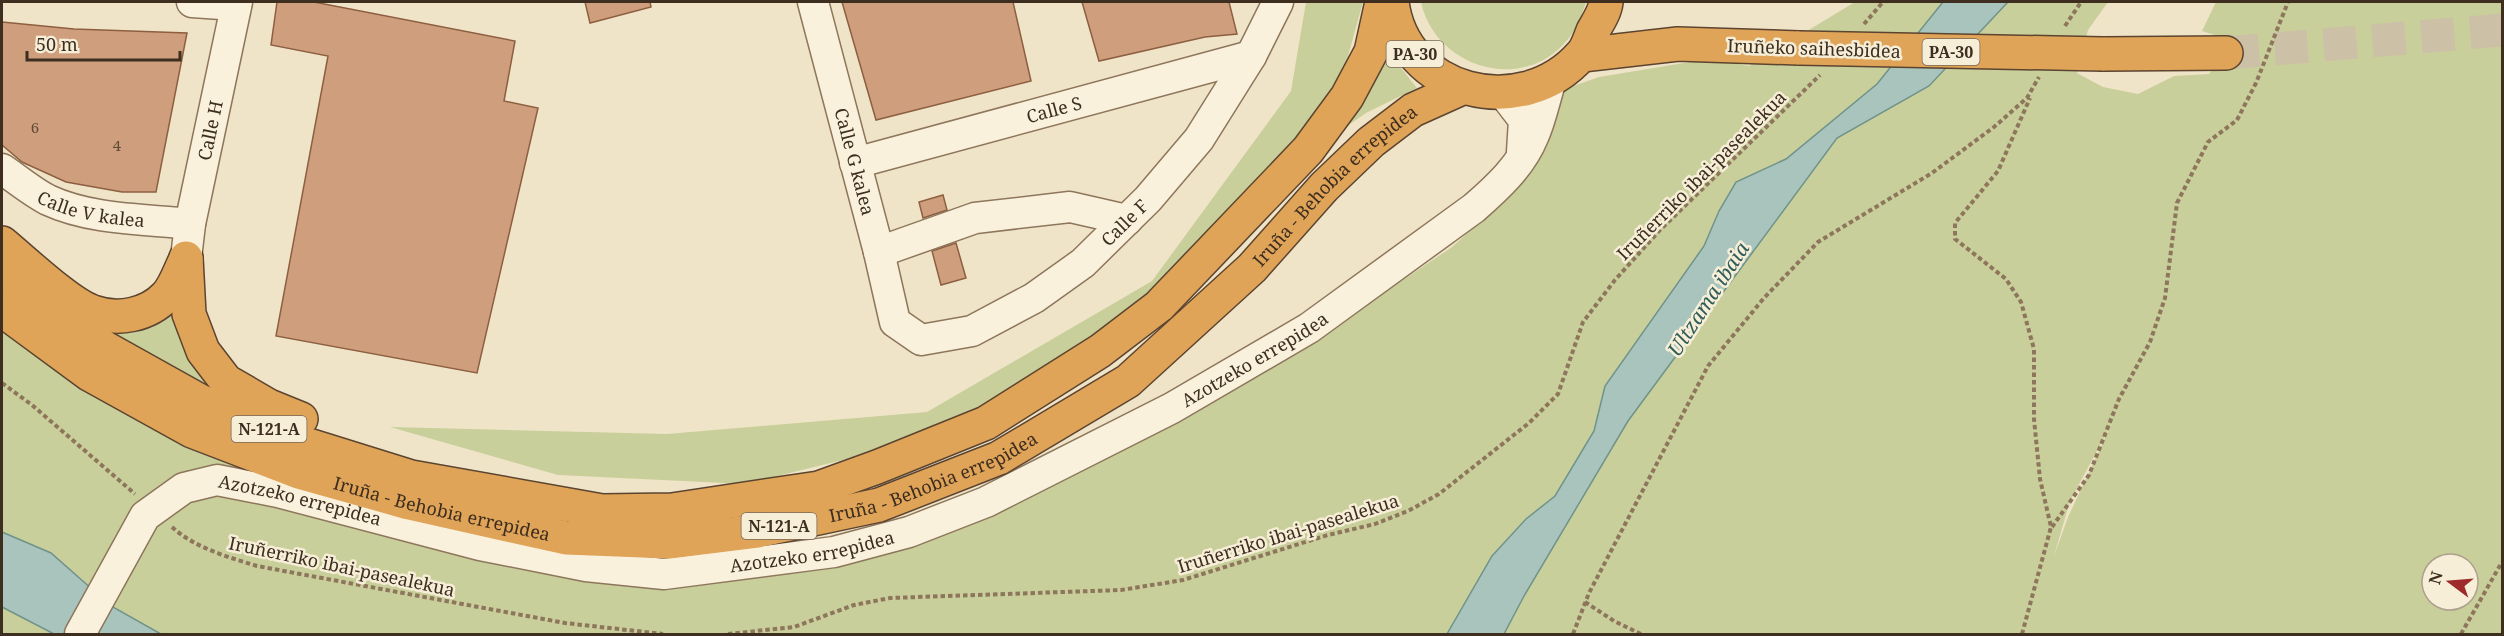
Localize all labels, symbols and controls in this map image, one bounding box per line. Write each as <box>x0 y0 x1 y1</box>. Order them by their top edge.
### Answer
scale bar <box>27 24 180 62</box>
text: 50 m <box>36 32 78 56</box>
street label: Iruñeko saihesbidea <box>1727 33 1901 63</box>
road number: PA-30 <box>1922 39 1980 65</box>
road number: PA-30 <box>1386 41 1444 67</box>
street label: Iruñerriko ibai-pasealekua <box>1611 85 1791 265</box>
street label: Calle S <box>1023 90 1084 128</box>
street label: Calle H <box>192 98 228 163</box>
street label: Iruña - Behobia errepidea <box>1247 99 1422 271</box>
street label: Calle G kalea <box>829 105 881 218</box>
house number: 6 <box>31 117 39 137</box>
house number: 4 <box>113 135 122 155</box>
street label: Calle V kalea <box>33 185 146 232</box>
street label: Calle F <box>1095 194 1153 251</box>
water label: Ultzama ibaia <box>1661 236 1755 361</box>
street label: Azotzeko errepidea <box>1177 306 1333 412</box>
road number: N-121-A <box>232 416 306 442</box>
street label: Iruña - Behobia errepidea <box>827 426 1041 527</box>
street label: Azotzeko errepidea <box>217 469 384 531</box>
street label: Iruña - Behobia errepidea <box>331 470 553 546</box>
street label: Iruñerriko ibai-pasealekua <box>1174 488 1402 578</box>
road number: N-121-A <box>742 513 816 539</box>
street label: Azotzeko errepidea <box>728 524 897 577</box>
street label: Iruñerriko ibai-pasealekua <box>227 530 457 602</box>
north arrow <box>2420 552 2480 612</box>
text: N <box>2423 568 2448 587</box>

